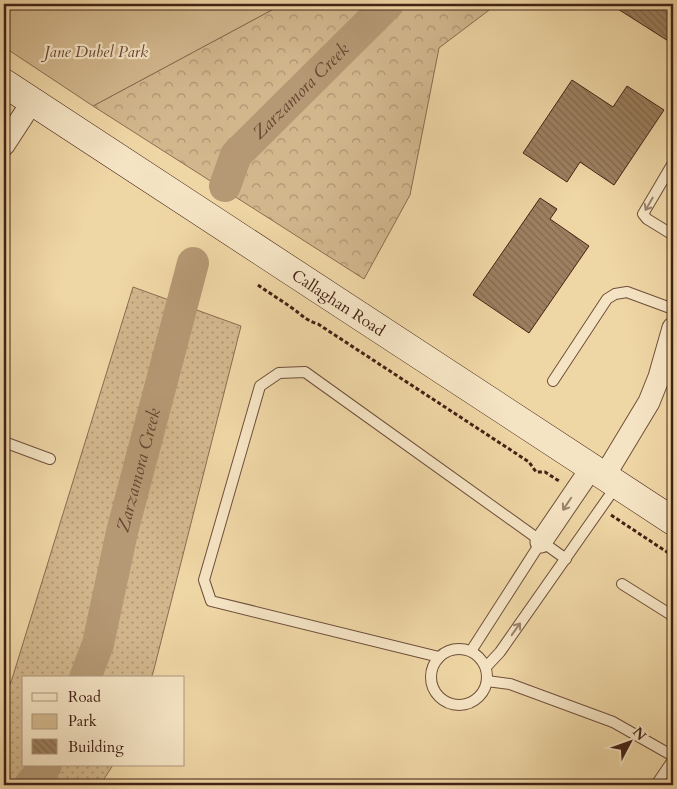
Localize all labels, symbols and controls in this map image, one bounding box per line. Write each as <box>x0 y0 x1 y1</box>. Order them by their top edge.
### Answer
water label: Zarzamora Creek <box>247 37 355 145</box>
park label: Jane Dubel Park <box>40 41 148 63</box>
one-way arrow <box>643 197 653 211</box>
street label: Callaghan Road <box>287 264 390 342</box>
water label: Zarzamora Creek <box>111 405 167 535</box>
one-way arrow <box>562 497 572 511</box>
one-way arrow <box>511 622 521 636</box>
legend <box>22 676 185 766</box>
text: Road <box>68 687 101 707</box>
text: Park <box>68 711 97 731</box>
north arrow <box>604 716 654 766</box>
text: N <box>628 723 651 745</box>
text: Building <box>68 737 124 757</box>

